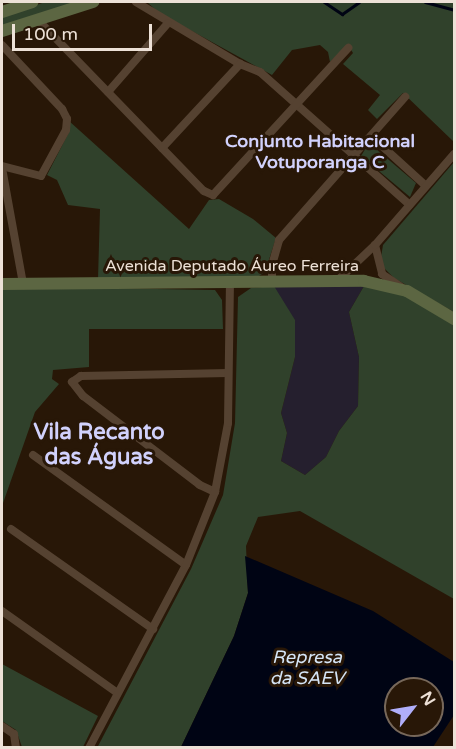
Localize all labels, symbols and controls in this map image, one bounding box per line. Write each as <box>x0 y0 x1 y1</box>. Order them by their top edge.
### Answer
scale bar <box>15 12 154 50</box>
text: 100 m <box>23 23 78 45</box>
district label: Conjunto Habitacional Votuporanga C <box>225 131 415 174</box>
street label: Avenida Deputado Áureo Ferreira <box>105 256 359 276</box>
district label: Vila Recanto das Águas <box>33 419 165 470</box>
water label: Represa da SAEV <box>270 647 344 690</box>
north arrow <box>384 677 444 737</box>
text: N <box>416 688 440 709</box>

